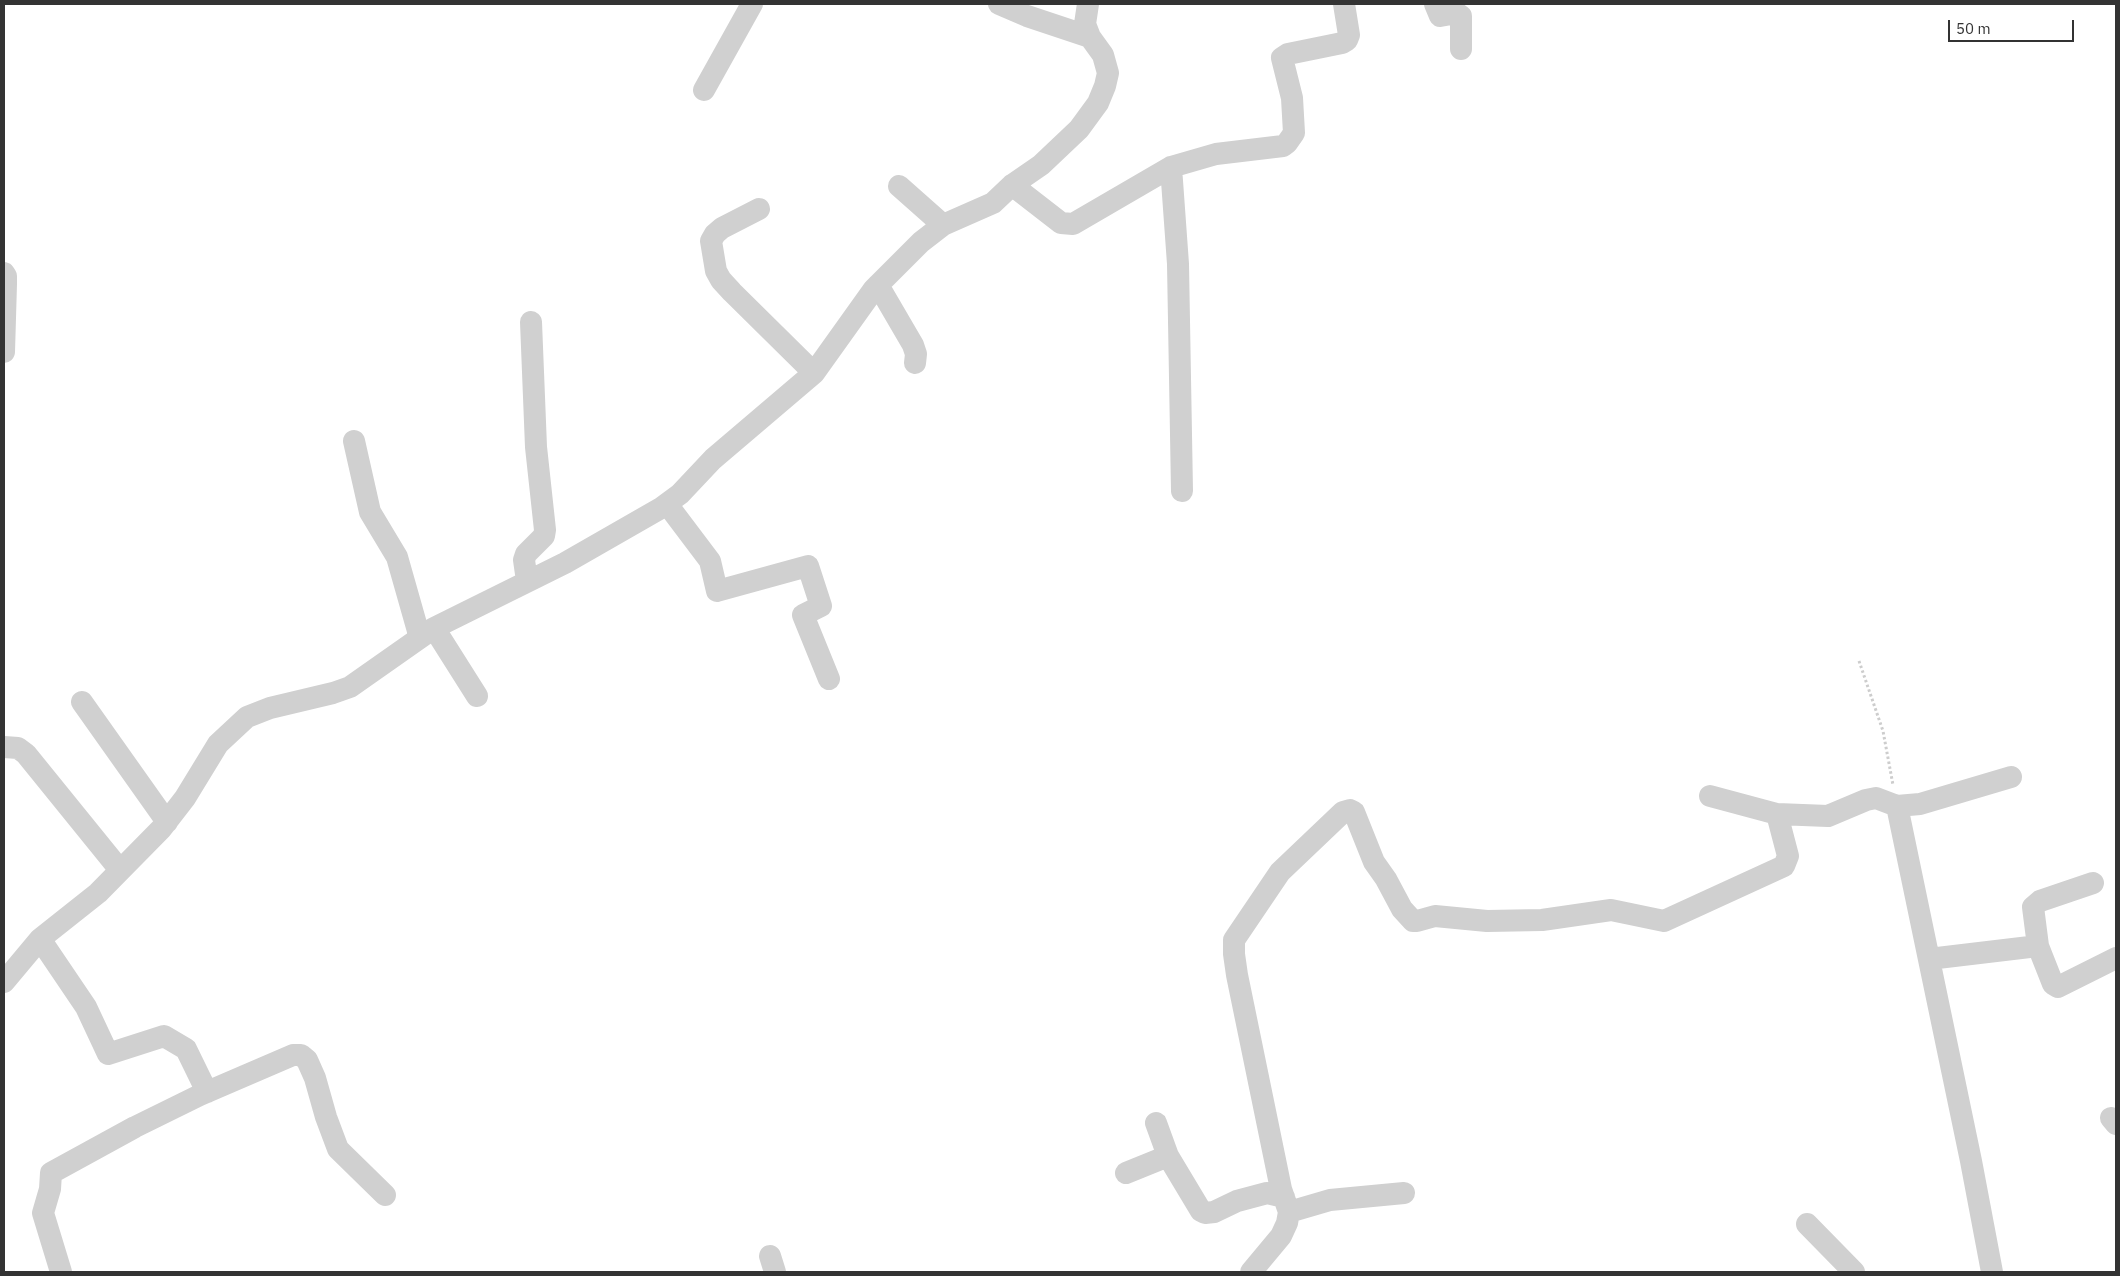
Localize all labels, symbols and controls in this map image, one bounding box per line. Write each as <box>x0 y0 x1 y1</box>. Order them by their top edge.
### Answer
scale bar <box>1950 10 2076 42</box>
text: 50 m <box>1956 19 1991 38</box>

